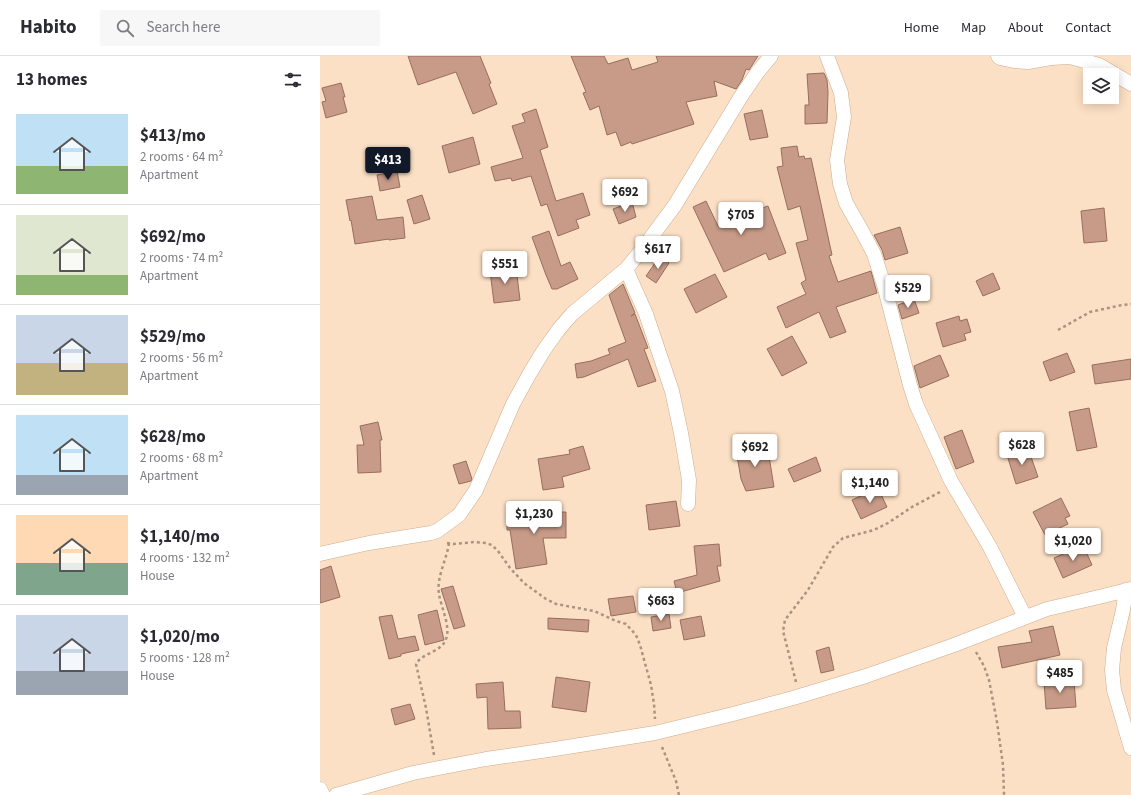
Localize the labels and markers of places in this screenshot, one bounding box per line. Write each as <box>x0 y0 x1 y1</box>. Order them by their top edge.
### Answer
pin: $413 <box>364 147 412 181</box>
pin: $692 <box>601 179 649 213</box>
pin: $705 <box>717 202 765 236</box>
pin: $617 <box>634 236 682 270</box>
pin: $551 <box>481 251 529 285</box>
pin: $529 <box>884 275 932 309</box>
pin: $628 <box>998 432 1046 466</box>
pin: $692 <box>731 434 779 468</box>
pin: $1,140 <box>837 470 903 504</box>
pin: $1,230 <box>501 501 567 535</box>
pin: $1,020 <box>1040 528 1106 562</box>
pin: $663 <box>637 588 685 622</box>
pin: $485 <box>1036 660 1084 694</box>

